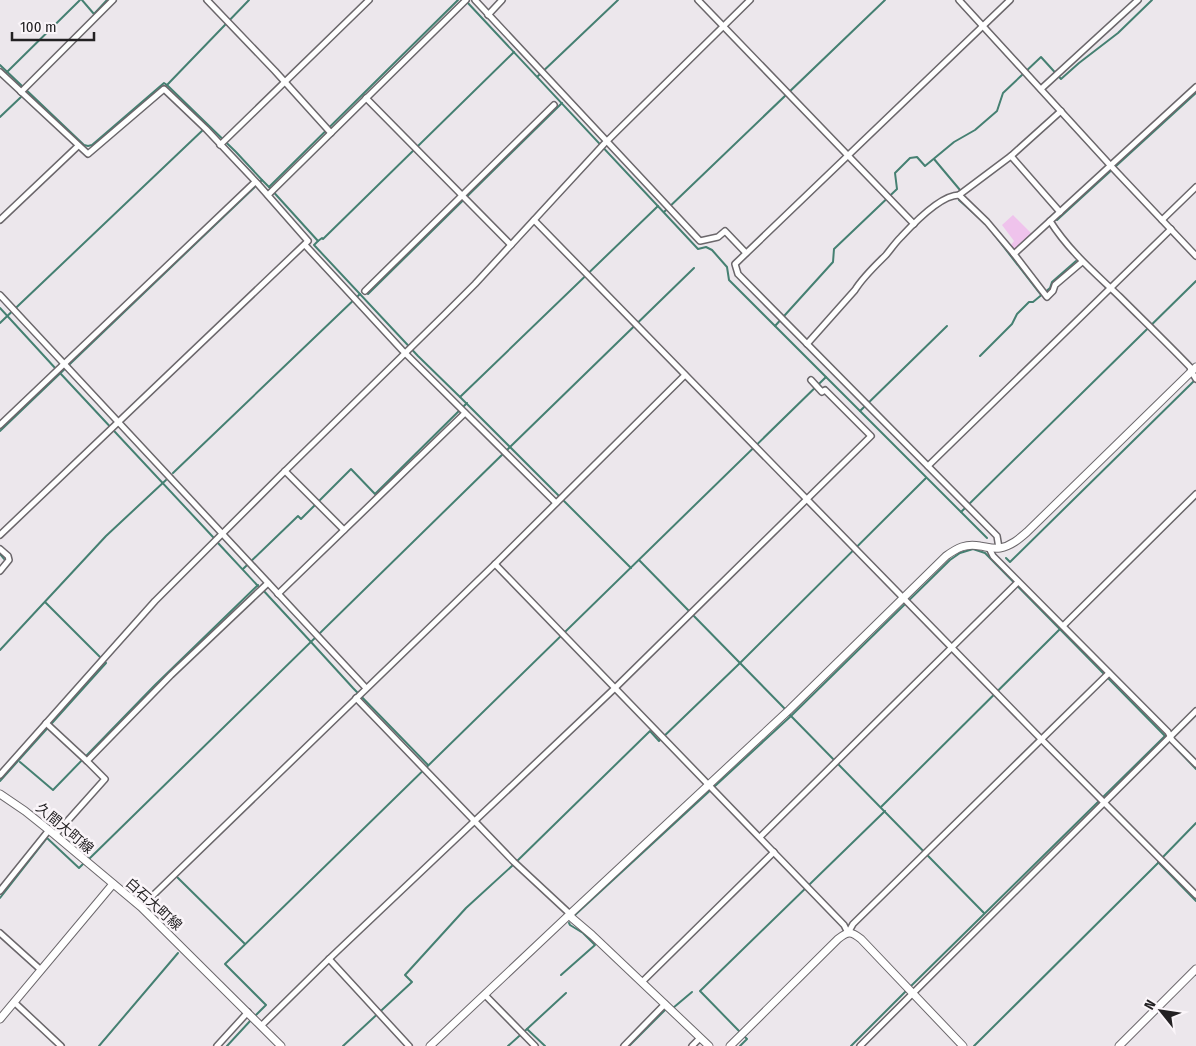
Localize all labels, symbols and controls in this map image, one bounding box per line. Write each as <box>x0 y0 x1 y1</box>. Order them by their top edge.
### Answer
scale bar <box>12 10 95 42</box>
text: 100 m <box>20 18 57 36</box>
street label: 久間大町線 <box>32 799 97 857</box>
street label: 白石大町線 <box>122 875 185 934</box>
north arrow <box>1136 986 1186 1036</box>
text: N <box>1141 997 1160 1013</box>

